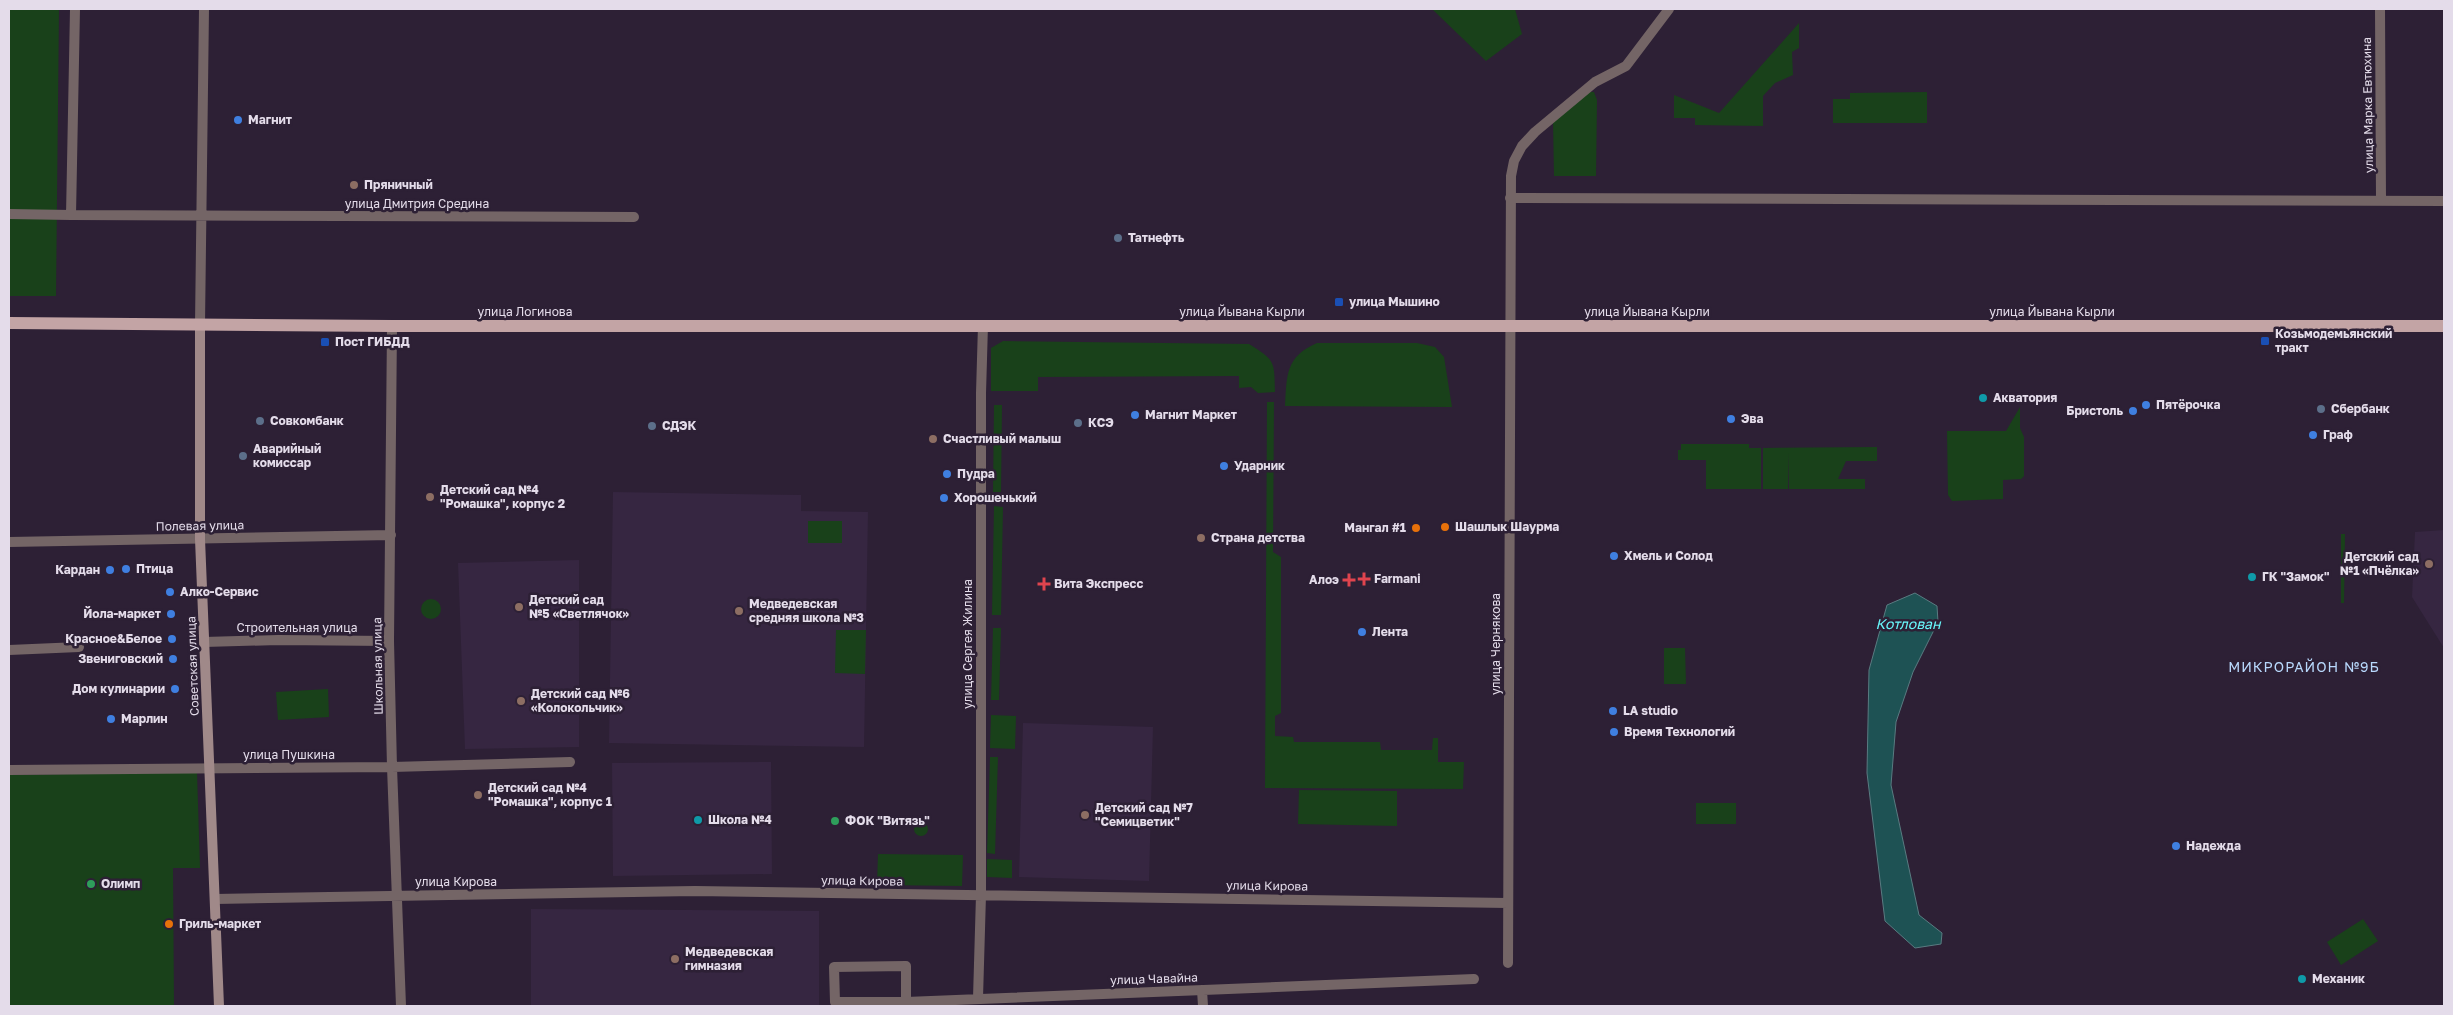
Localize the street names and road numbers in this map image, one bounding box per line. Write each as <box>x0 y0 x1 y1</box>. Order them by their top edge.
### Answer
street label: улица Марка Евтюхина <box>2359 37 2376 173</box>
street label: улица Дмитрия Средина <box>345 196 489 211</box>
street label: улица Логинова <box>478 304 572 319</box>
street label: улица Йывана Кырли <box>1179 304 1305 319</box>
street label: улица Йывана Кырли <box>1584 304 1710 319</box>
street label: улица Йывана Кырли <box>1989 304 2115 319</box>
street label: Полевая улица <box>156 517 244 534</box>
street label: улица Сергея Жилина <box>960 579 975 709</box>
street label: улица Чернякова <box>1488 593 1503 695</box>
street label: Советская улица <box>183 616 202 716</box>
street label: Школьная улица <box>369 617 386 715</box>
street label: Строительная улица <box>237 620 357 635</box>
street label: улица Пушкина <box>243 747 335 762</box>
street label: улица Кирова <box>821 872 903 889</box>
street label: улица Кирова <box>415 874 497 889</box>
street label: улица Кирова <box>1226 877 1308 894</box>
street label: улица Чавайна <box>1110 969 1198 988</box>

